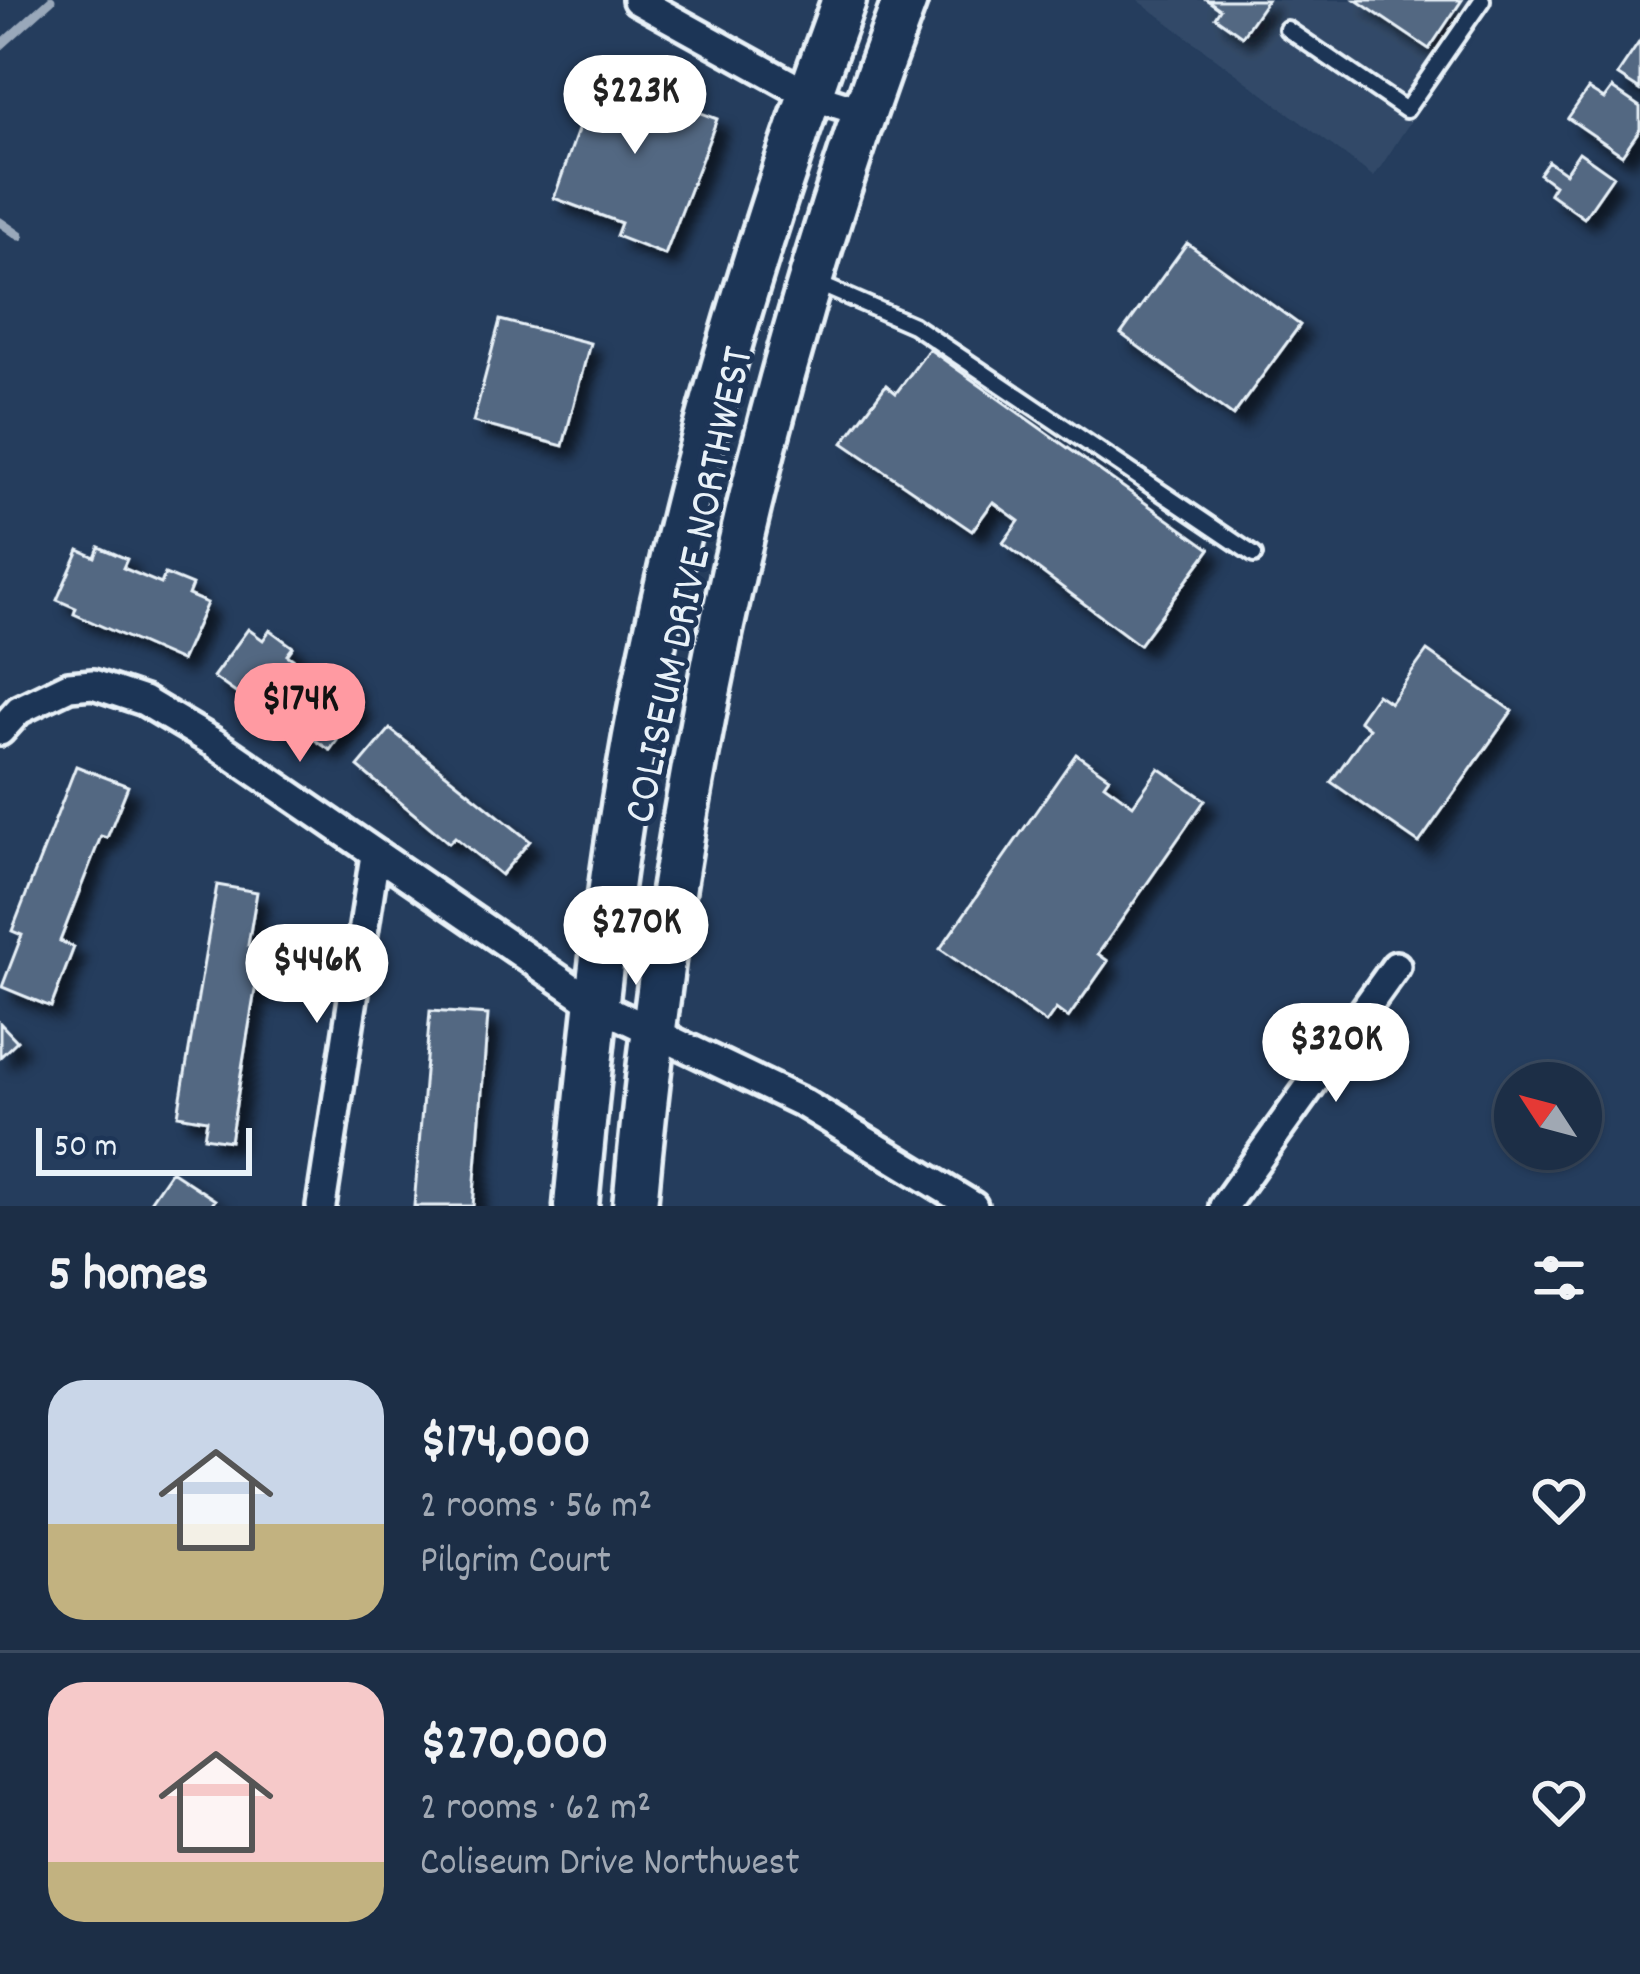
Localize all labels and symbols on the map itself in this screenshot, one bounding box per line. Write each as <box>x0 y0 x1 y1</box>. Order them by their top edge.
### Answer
pin: $223K <box>551 55 719 157</box>
street label: COLISEUM DRIVE NORTHWEST <box>610 341 774 830</box>
pin: $174K <box>216 663 384 765</box>
pin: $270K <box>552 886 720 988</box>
pin: $446K <box>233 924 401 1026</box>
pin: $320K <box>1252 1003 1420 1105</box>
north arrow <box>1494 1062 1602 1170</box>
scale bar <box>36 1122 252 1175</box>

